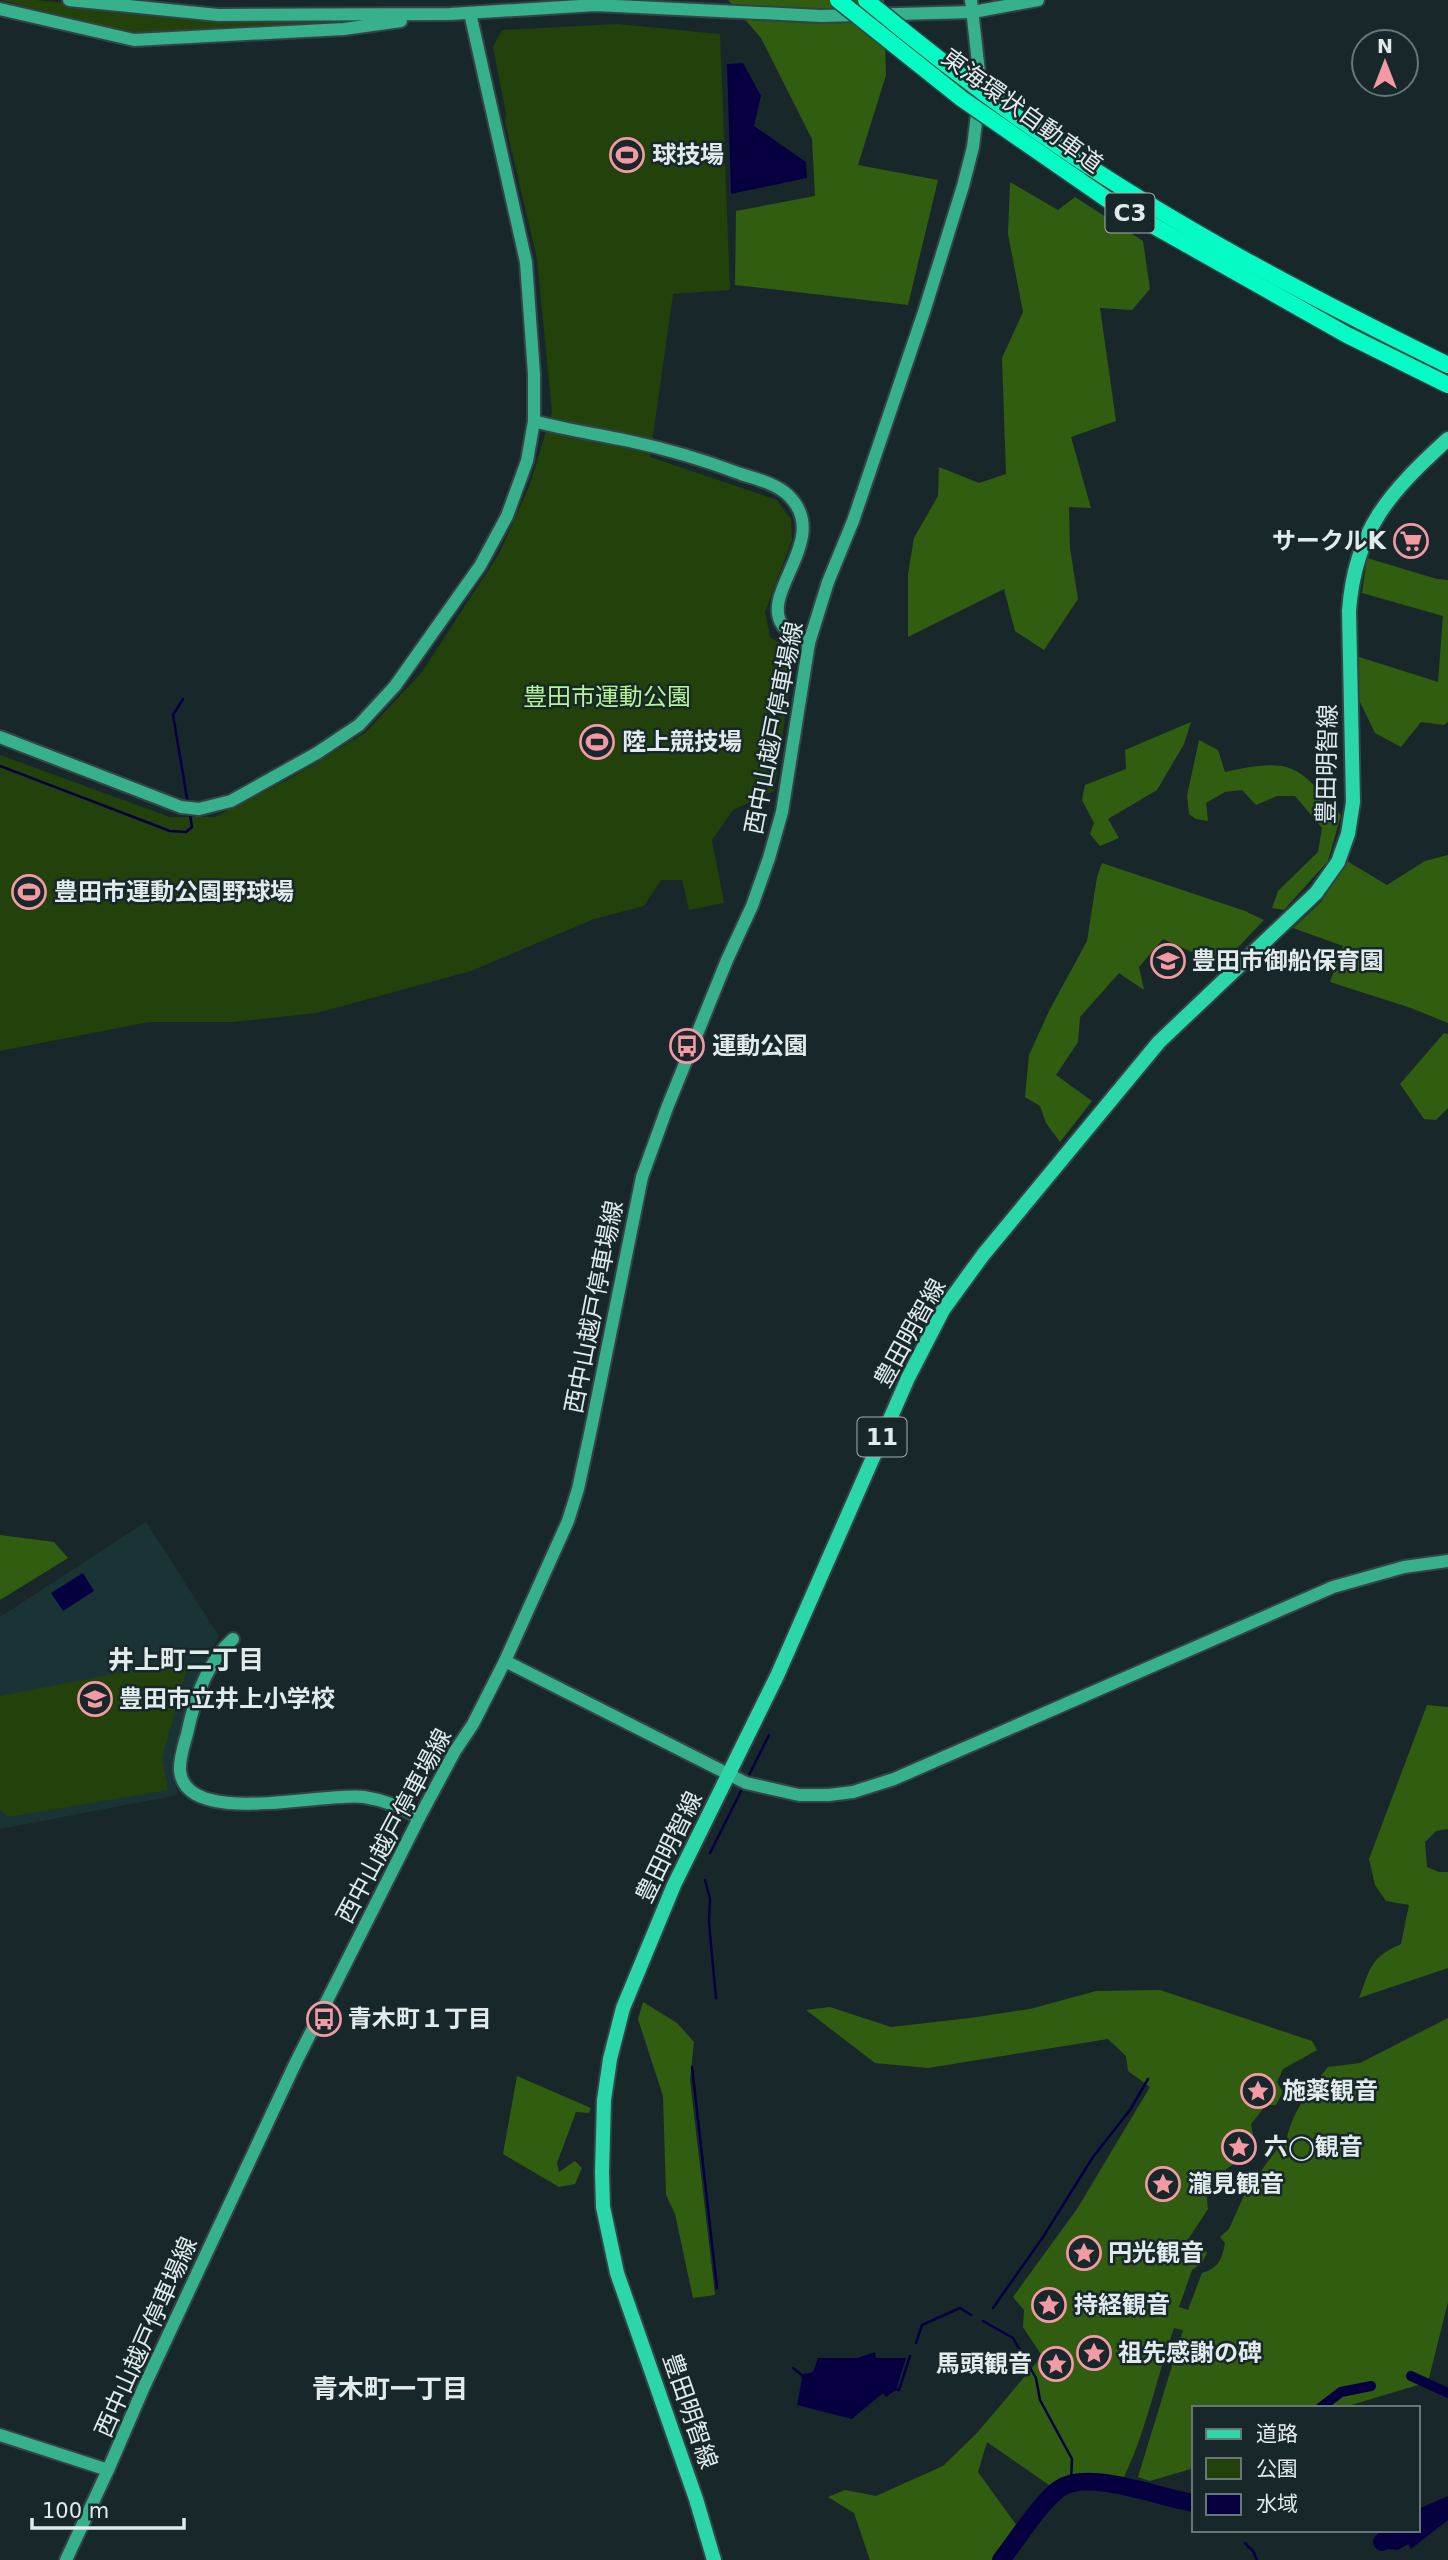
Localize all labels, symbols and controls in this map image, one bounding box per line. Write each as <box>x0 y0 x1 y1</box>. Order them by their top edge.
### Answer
north arrow <box>1350 28 1420 98</box>
text: N <box>1377 35 1393 57</box>
street label: 東海環状自動車道 <box>936 43 1108 179</box>
sports icon: 球技場 <box>608 136 646 174</box>
place label: 球技場 <box>652 141 724 169</box>
road number: C3 <box>1106 194 1154 232</box>
supermarket icon: サークルK <box>1392 522 1430 560</box>
place label: サークルK <box>1272 527 1387 555</box>
street label: 西中山越戸停車場線 <box>740 619 808 837</box>
park label: 豊田市運動公園 <box>523 683 691 711</box>
street label: 豊田明智線 <box>1312 704 1342 824</box>
sports icon: 陸上競技場 <box>578 723 616 761</box>
place label: 陸上競技場 <box>622 728 742 756</box>
sports icon: 豊田市運動公園野球場 <box>10 873 48 911</box>
place label: 豊田市運動公園野球場 <box>54 878 294 906</box>
school or university icon: 豊田市御船保育園 <box>1149 942 1187 980</box>
place label: 豊田市御船保育園 <box>1192 947 1384 975</box>
bus stop icon: 運動公園 <box>668 1027 706 1065</box>
place label: 運動公園 <box>712 1032 808 1060</box>
street label: 西中山越戸停車場線 <box>560 1198 628 1416</box>
street label: 豊田明智線 <box>869 1274 951 1392</box>
road number: 11 <box>858 1418 906 1456</box>
district label: 井上町二丁目 <box>108 1645 264 1675</box>
school or university icon: 豊田市立井上小学校 <box>76 1680 114 1718</box>
place label: 豊田市立井上小学校 <box>119 1685 335 1713</box>
street label: 西中山越戸停車場線 <box>331 1724 457 1928</box>
street label: 豊田明智線 <box>630 1787 708 1907</box>
bus stop icon: 青木町１丁目 <box>305 2000 343 2038</box>
place label: 青木町１丁目 <box>348 2005 492 2033</box>
place icon: 施薬観音 <box>1239 2072 1277 2110</box>
place label: 施薬観音 <box>1282 2077 1378 2105</box>
place icon: 六◯観音 <box>1220 2128 1258 2166</box>
place label: 六◯観音 <box>1264 2133 1363 2161</box>
place icon: 瀧見観音 <box>1144 2165 1182 2203</box>
place label: 瀧見観音 <box>1188 2170 1284 2198</box>
street label: 西中山越戸停車場線 <box>89 2233 203 2441</box>
place icon: 円光観音 <box>1065 2234 1103 2272</box>
place label: 円光観音 <box>1108 2239 1204 2267</box>
place icon: 持経観音 <box>1030 2286 1068 2324</box>
place label: 持経観音 <box>1074 2291 1170 2319</box>
place icon: 祖先感謝の碑 <box>1075 2334 1113 2372</box>
place label: 祖先感謝の碑 <box>1118 2339 1262 2367</box>
place icon: 馬頭観音 <box>1037 2345 1075 2383</box>
street label: 豊田明智線 <box>657 2350 723 2472</box>
place label: 馬頭観音 <box>936 2350 1032 2378</box>
district label: 青木町一丁目 <box>312 2374 468 2404</box>
legend <box>1192 2406 1420 2532</box>
text: 道路 <box>1256 2422 1298 2446</box>
text: 公園 <box>1256 2457 1298 2481</box>
scale bar <box>32 2486 184 2530</box>
text: 水域 <box>1256 2492 1298 2516</box>
text: 100 m <box>42 2499 109 2523</box>

